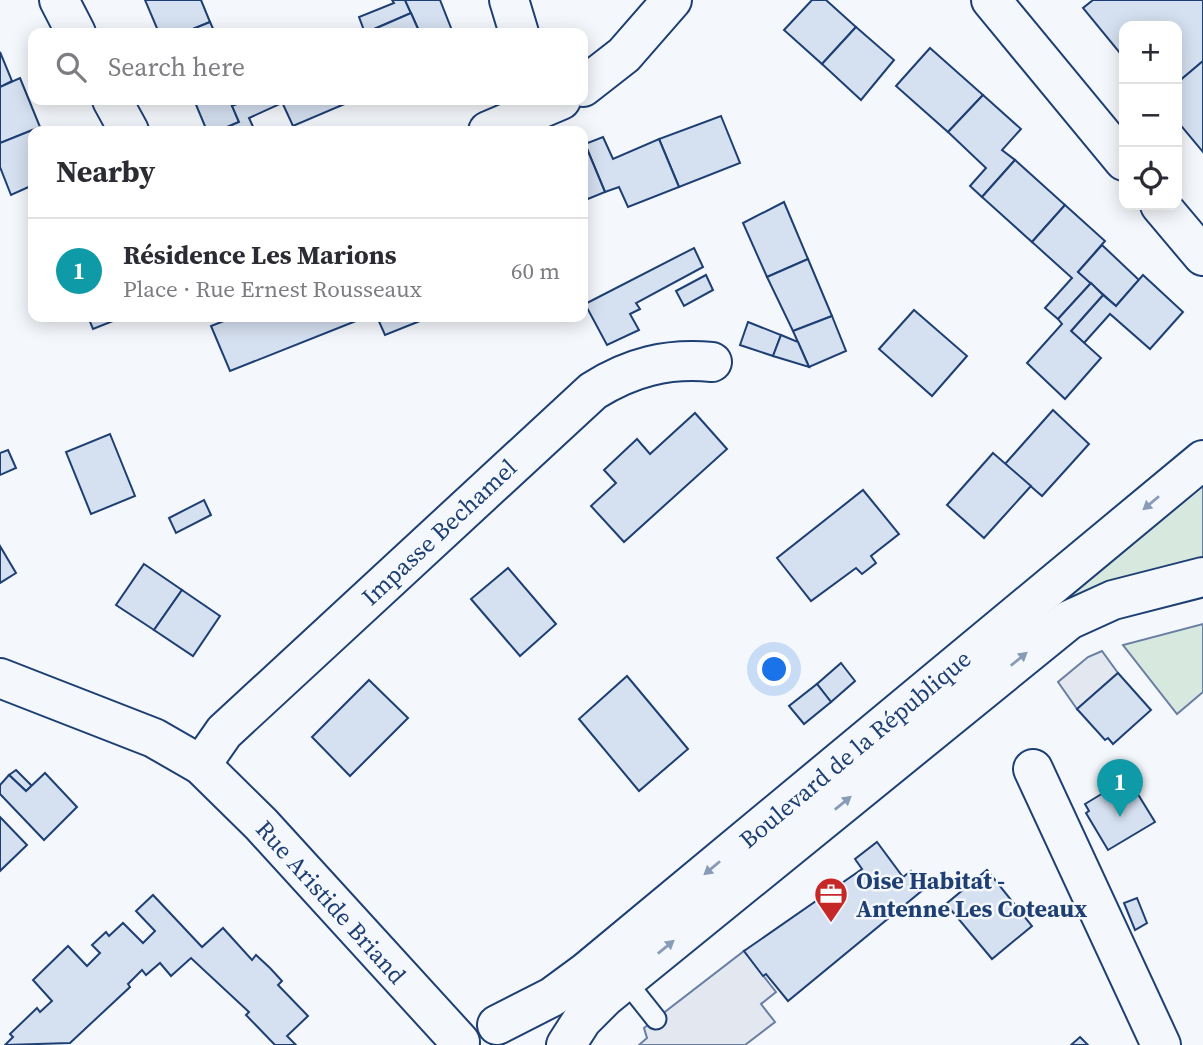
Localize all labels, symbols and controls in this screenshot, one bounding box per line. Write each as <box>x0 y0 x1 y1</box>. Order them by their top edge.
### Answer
map controls <box>1119 21 1182 210</box>
button: + <box>1119 21 1182 84</box>
search box <box>28 28 588 105</box>
icon: search <box>52 48 90 86</box>
text: Search here <box>108 49 245 85</box>
button: − <box>1119 84 1182 147</box>
button: locate <box>1119 147 1182 210</box>
text: Nearby <box>56 151 155 192</box>
text: Résidence Les Marions <box>123 237 397 273</box>
text: 1 <box>73 255 85 287</box>
text: 60 m <box>511 255 560 287</box>
text: Place · Rue Ernest Rousseaux <box>123 273 422 305</box>
street label: Impasse Bechamel <box>354 451 524 613</box>
one-way arrow <box>1142 496 1160 511</box>
street label: Boulevard de la République <box>732 642 978 856</box>
your location <box>757 652 791 686</box>
one-way arrow <box>1009 652 1027 667</box>
pin: 1 <box>1097 759 1143 817</box>
one-way arrow <box>834 796 851 811</box>
street label: Rue Aristide Briand <box>249 813 414 991</box>
one-way arrow <box>703 860 720 875</box>
place label: Oise Habitat - Antenne Les Coteaux <box>856 864 1088 925</box>
office icon: Oise Habitat - Antenne Les Coteaux <box>812 875 850 924</box>
one-way arrow <box>658 940 675 955</box>

